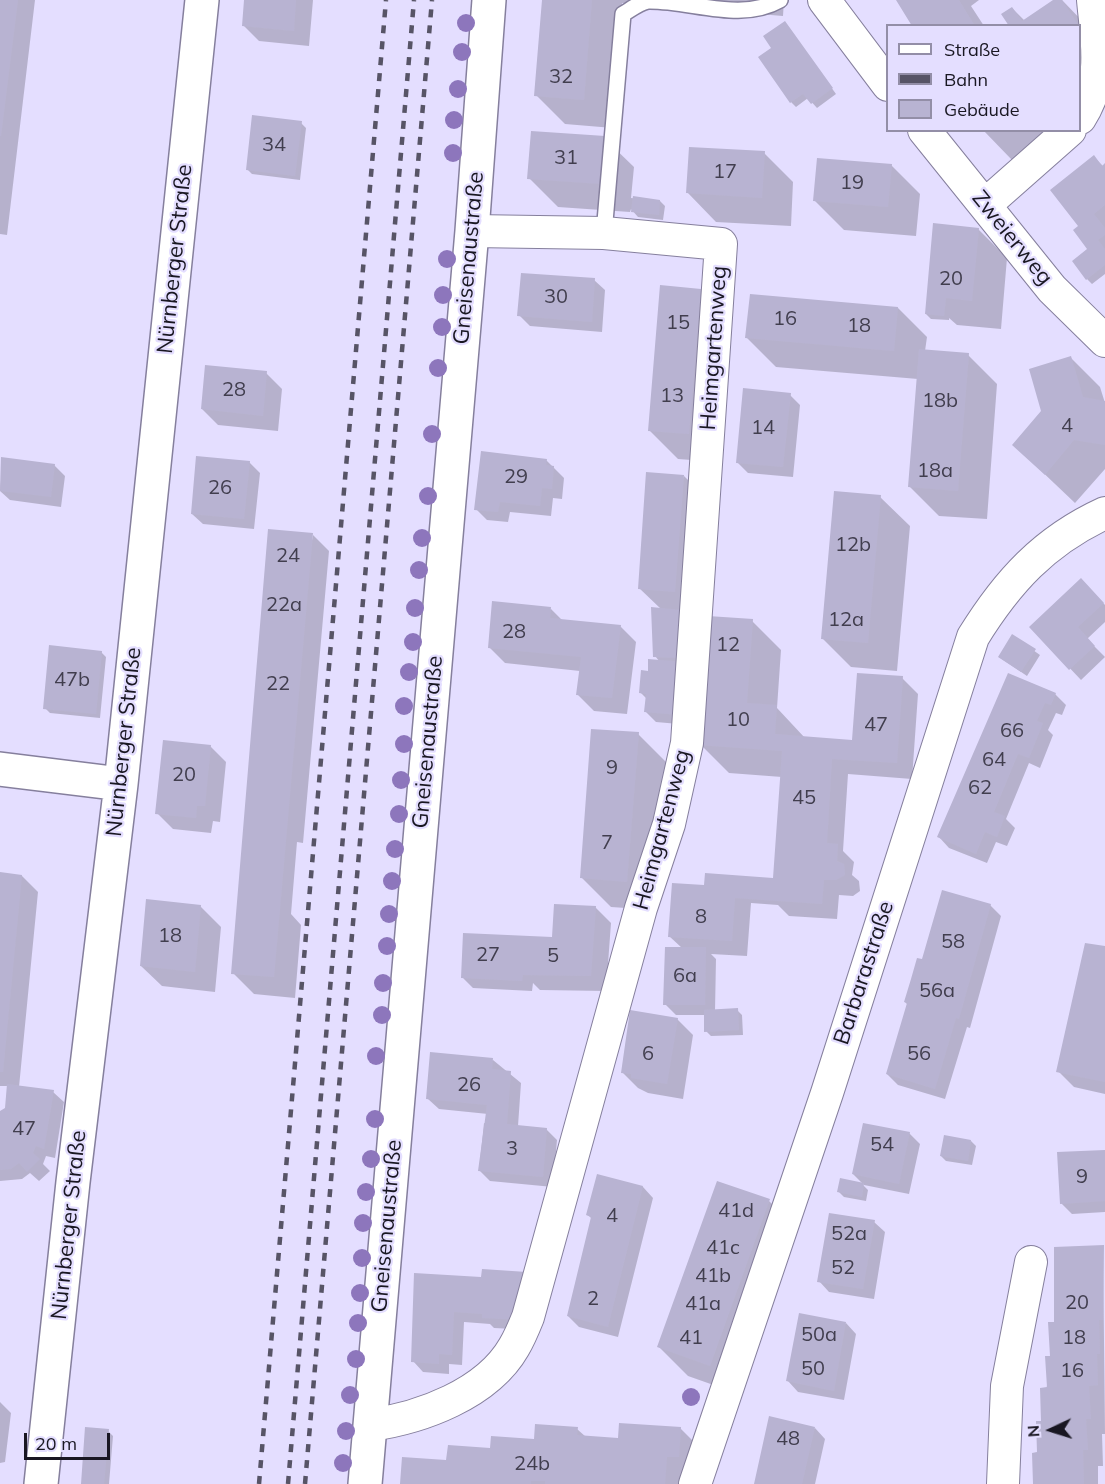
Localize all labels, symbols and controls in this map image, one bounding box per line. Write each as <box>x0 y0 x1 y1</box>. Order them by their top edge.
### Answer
legend <box>886 24 1081 132</box>
text: Straße <box>944 38 1000 61</box>
house number: 32 <box>549 65 573 89</box>
text: Bahn <box>944 68 988 91</box>
text: Gebäude <box>944 98 1020 121</box>
house number: 34 <box>262 133 286 157</box>
house number: 31 <box>554 146 578 170</box>
house number: 17 <box>713 160 737 184</box>
street label: Nürnberger Straße <box>152 163 198 355</box>
street label: Gneisenaustraße <box>448 171 490 345</box>
house number: 19 <box>840 171 864 195</box>
street label: Zweierweg <box>966 186 1058 290</box>
street label: Heimgartenweg <box>695 265 733 431</box>
house number: 20 <box>939 267 963 291</box>
house number: 30 <box>544 285 568 309</box>
house number: 16 <box>773 307 797 331</box>
house number: 15 <box>666 311 690 335</box>
house number: 18 <box>847 314 871 338</box>
house number: 28 <box>222 378 246 402</box>
house number: 13 <box>660 384 684 408</box>
house number: 18b <box>922 389 958 413</box>
house number: 4 <box>1061 414 1073 438</box>
house number: 14 <box>751 416 775 440</box>
house number: 18a <box>917 459 953 483</box>
house number: 29 <box>504 465 528 489</box>
house number: 26 <box>208 476 232 500</box>
house number: 12b <box>835 533 871 557</box>
house number: 24 <box>276 544 300 568</box>
house number: 22a <box>266 593 302 617</box>
house number: 12a <box>828 608 864 632</box>
house number: 28 <box>502 620 526 644</box>
house number: 12 <box>716 633 740 657</box>
street label: Nürnberger Straße <box>101 646 147 838</box>
street label: Gneisenaustraße <box>407 655 449 829</box>
house number: 47b <box>54 668 90 692</box>
house number: 22 <box>266 672 290 696</box>
house number: 10 <box>726 708 750 732</box>
house number: 47 <box>864 713 888 737</box>
house number: 66 <box>1000 719 1024 743</box>
street label: Heimgartenweg <box>628 747 696 913</box>
house number: 64 <box>982 748 1006 772</box>
house number: 9 <box>606 756 618 780</box>
house number: 20 <box>172 763 196 787</box>
house number: 62 <box>968 776 992 800</box>
house number: 45 <box>792 786 816 810</box>
house number: 7 <box>601 831 613 855</box>
street label: Barbarastraße <box>828 898 900 1048</box>
house number: 8 <box>695 905 707 929</box>
house number: 18 <box>158 924 182 948</box>
house number: 58 <box>941 930 965 954</box>
house number: 27 <box>476 943 500 967</box>
house number: 5 <box>547 944 559 968</box>
house number: 6a <box>673 964 697 988</box>
house number: 56a <box>919 979 955 1003</box>
house number: 6 <box>642 1042 654 1066</box>
house number: 56 <box>907 1042 931 1066</box>
house number: 26 <box>457 1073 481 1097</box>
house number: 47 <box>12 1117 36 1141</box>
street label: Nürnberger Straße <box>46 1129 92 1321</box>
house number: 54 <box>870 1133 894 1157</box>
house number: 3 <box>506 1137 518 1161</box>
street label: Gneisenaustraße <box>366 1139 408 1313</box>
house number: 9 <box>1076 1165 1088 1189</box>
house number: 41d <box>718 1199 754 1223</box>
house number: 4 <box>606 1204 618 1228</box>
house number: 52a <box>831 1222 867 1246</box>
house number: 41c <box>706 1236 740 1260</box>
house number: 52 <box>831 1256 855 1280</box>
house number: 41b <box>695 1264 731 1288</box>
house number: 2 <box>587 1287 599 1311</box>
house number: 20 <box>1065 1291 1089 1315</box>
house number: 41a <box>685 1292 721 1316</box>
house number: 50a <box>801 1323 837 1347</box>
house number: 41 <box>679 1326 703 1350</box>
house number: 18 <box>1062 1326 1086 1350</box>
house number: 50 <box>801 1357 825 1381</box>
house number: 16 <box>1060 1359 1084 1383</box>
north arrow <box>1021 1400 1081 1460</box>
scale bar <box>27 1421 112 1459</box>
text: N <box>1023 1425 1043 1438</box>
house number: 48 <box>776 1427 800 1451</box>
text: 20 m <box>35 1432 77 1455</box>
house number: 24b <box>514 1452 550 1476</box>

